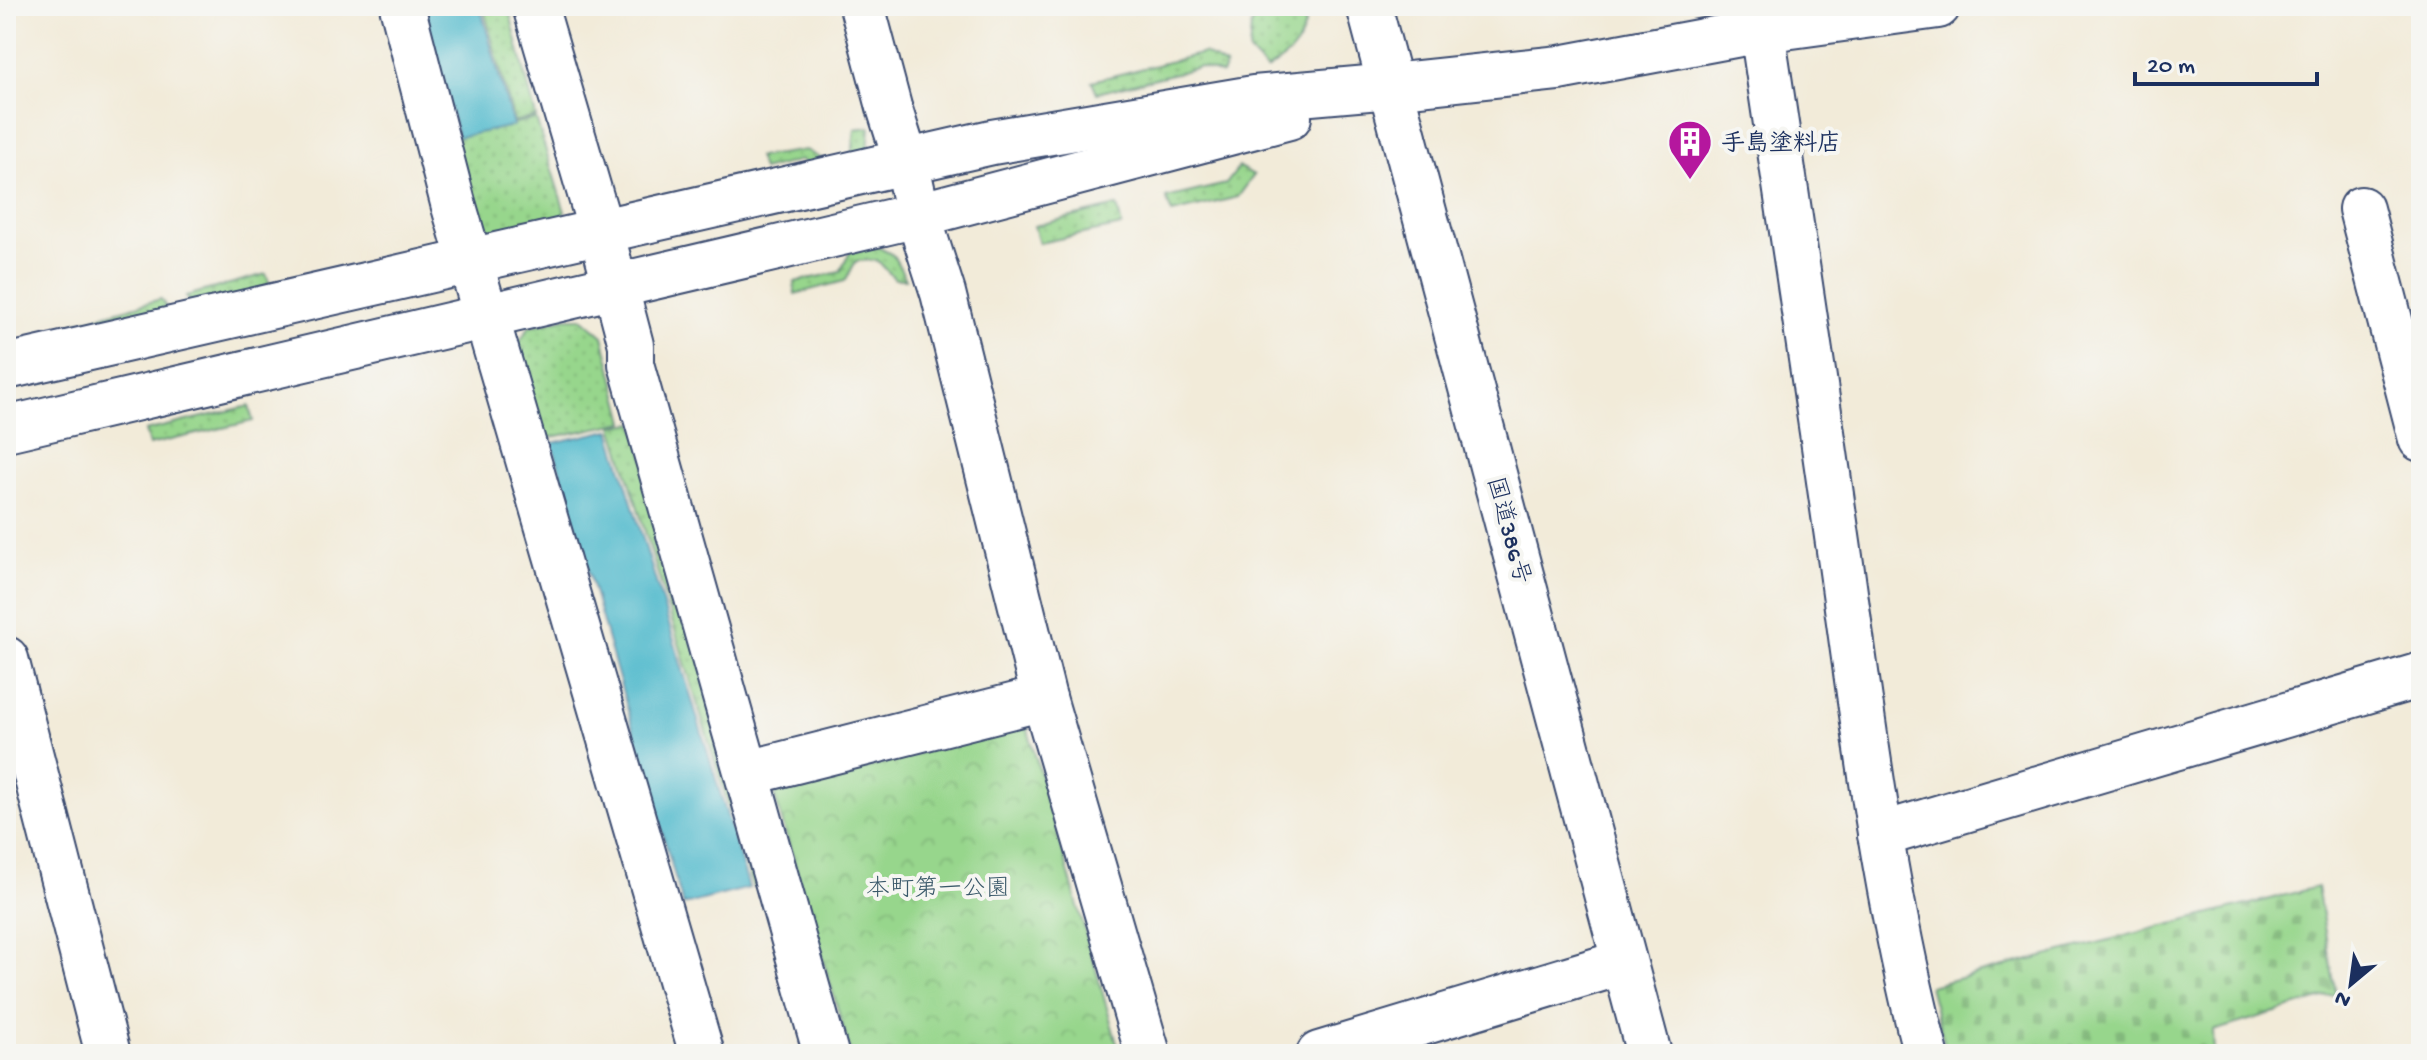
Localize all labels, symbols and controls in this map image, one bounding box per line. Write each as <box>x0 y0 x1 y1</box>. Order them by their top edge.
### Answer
scale bar <box>2135 36 2317 86</box>
text: 20 m <box>2147 53 2195 82</box>
building icon: 手島塗料店 <box>1666 118 1714 181</box>
place label: 手島塗料店 <box>1721 130 1841 160</box>
street label: 国道386号 <box>1478 474 1536 588</box>
park label: 本町第一公園 <box>866 875 1010 905</box>
north arrow <box>2311 944 2391 1024</box>
text: N <box>2331 983 2356 1013</box>

